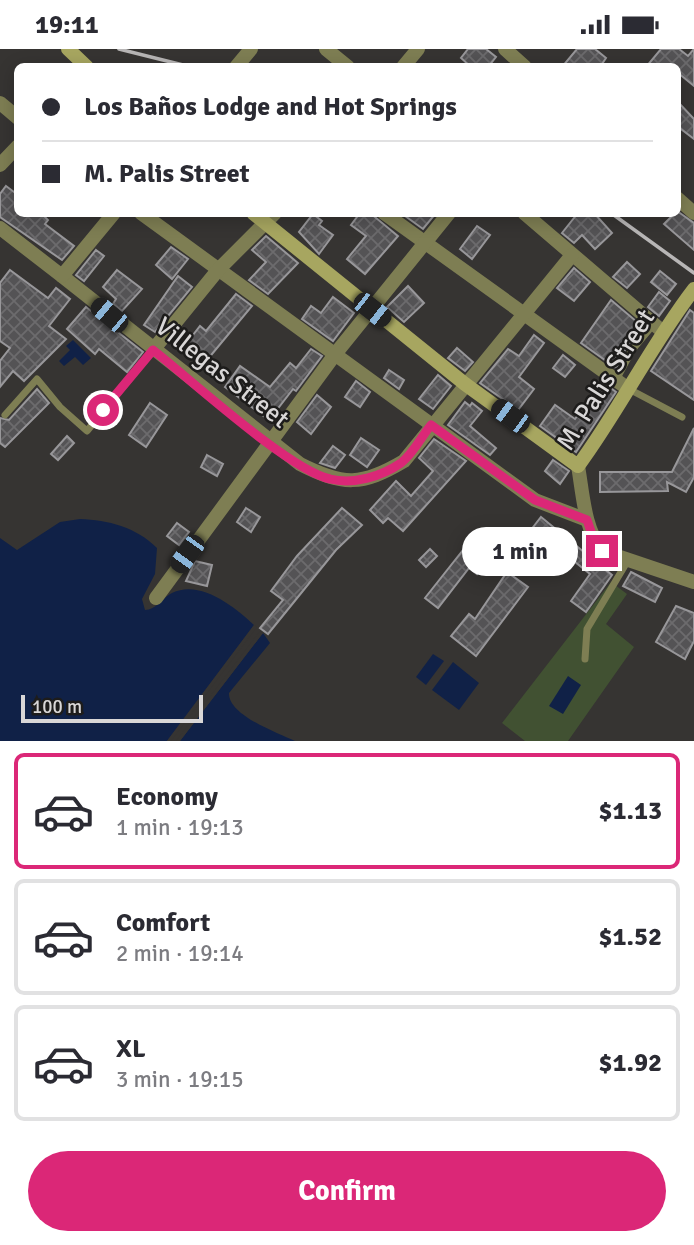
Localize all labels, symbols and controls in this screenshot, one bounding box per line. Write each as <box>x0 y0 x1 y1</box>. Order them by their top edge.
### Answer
text: 19:11 <box>35 9 99 41</box>
text: Los Baños Lodge and Hot Springs <box>84 91 457 123</box>
text: M. Palis Street <box>84 158 249 190</box>
car <box>349 289 396 331</box>
car <box>87 293 132 337</box>
street label: M. Palis Street <box>550 304 662 456</box>
street label: Villegas Street <box>149 311 295 435</box>
route start <box>87 394 119 426</box>
car <box>487 395 534 437</box>
callout: 1 min <box>462 526 578 575</box>
car <box>167 531 208 577</box>
route end <box>586 535 618 567</box>
text: 1 min <box>492 537 548 566</box>
scale bar <box>21 692 203 724</box>
text: 100 m <box>32 695 82 719</box>
icon: car <box>32 780 95 843</box>
text: Economy <box>116 781 218 813</box>
text: $1.13 <box>598 795 662 827</box>
text: 1 min · 19:13 <box>116 813 244 842</box>
icon: car <box>32 906 95 969</box>
text: Comfort <box>116 907 210 939</box>
text: $1.52 <box>598 921 662 953</box>
text: 2 min · 19:14 <box>116 939 244 968</box>
icon: car <box>32 1032 95 1095</box>
text: XL <box>116 1033 146 1065</box>
text: $1.92 <box>598 1047 662 1079</box>
text: 3 min · 19:15 <box>116 1065 244 1094</box>
button: Confirm <box>28 1151 666 1231</box>

